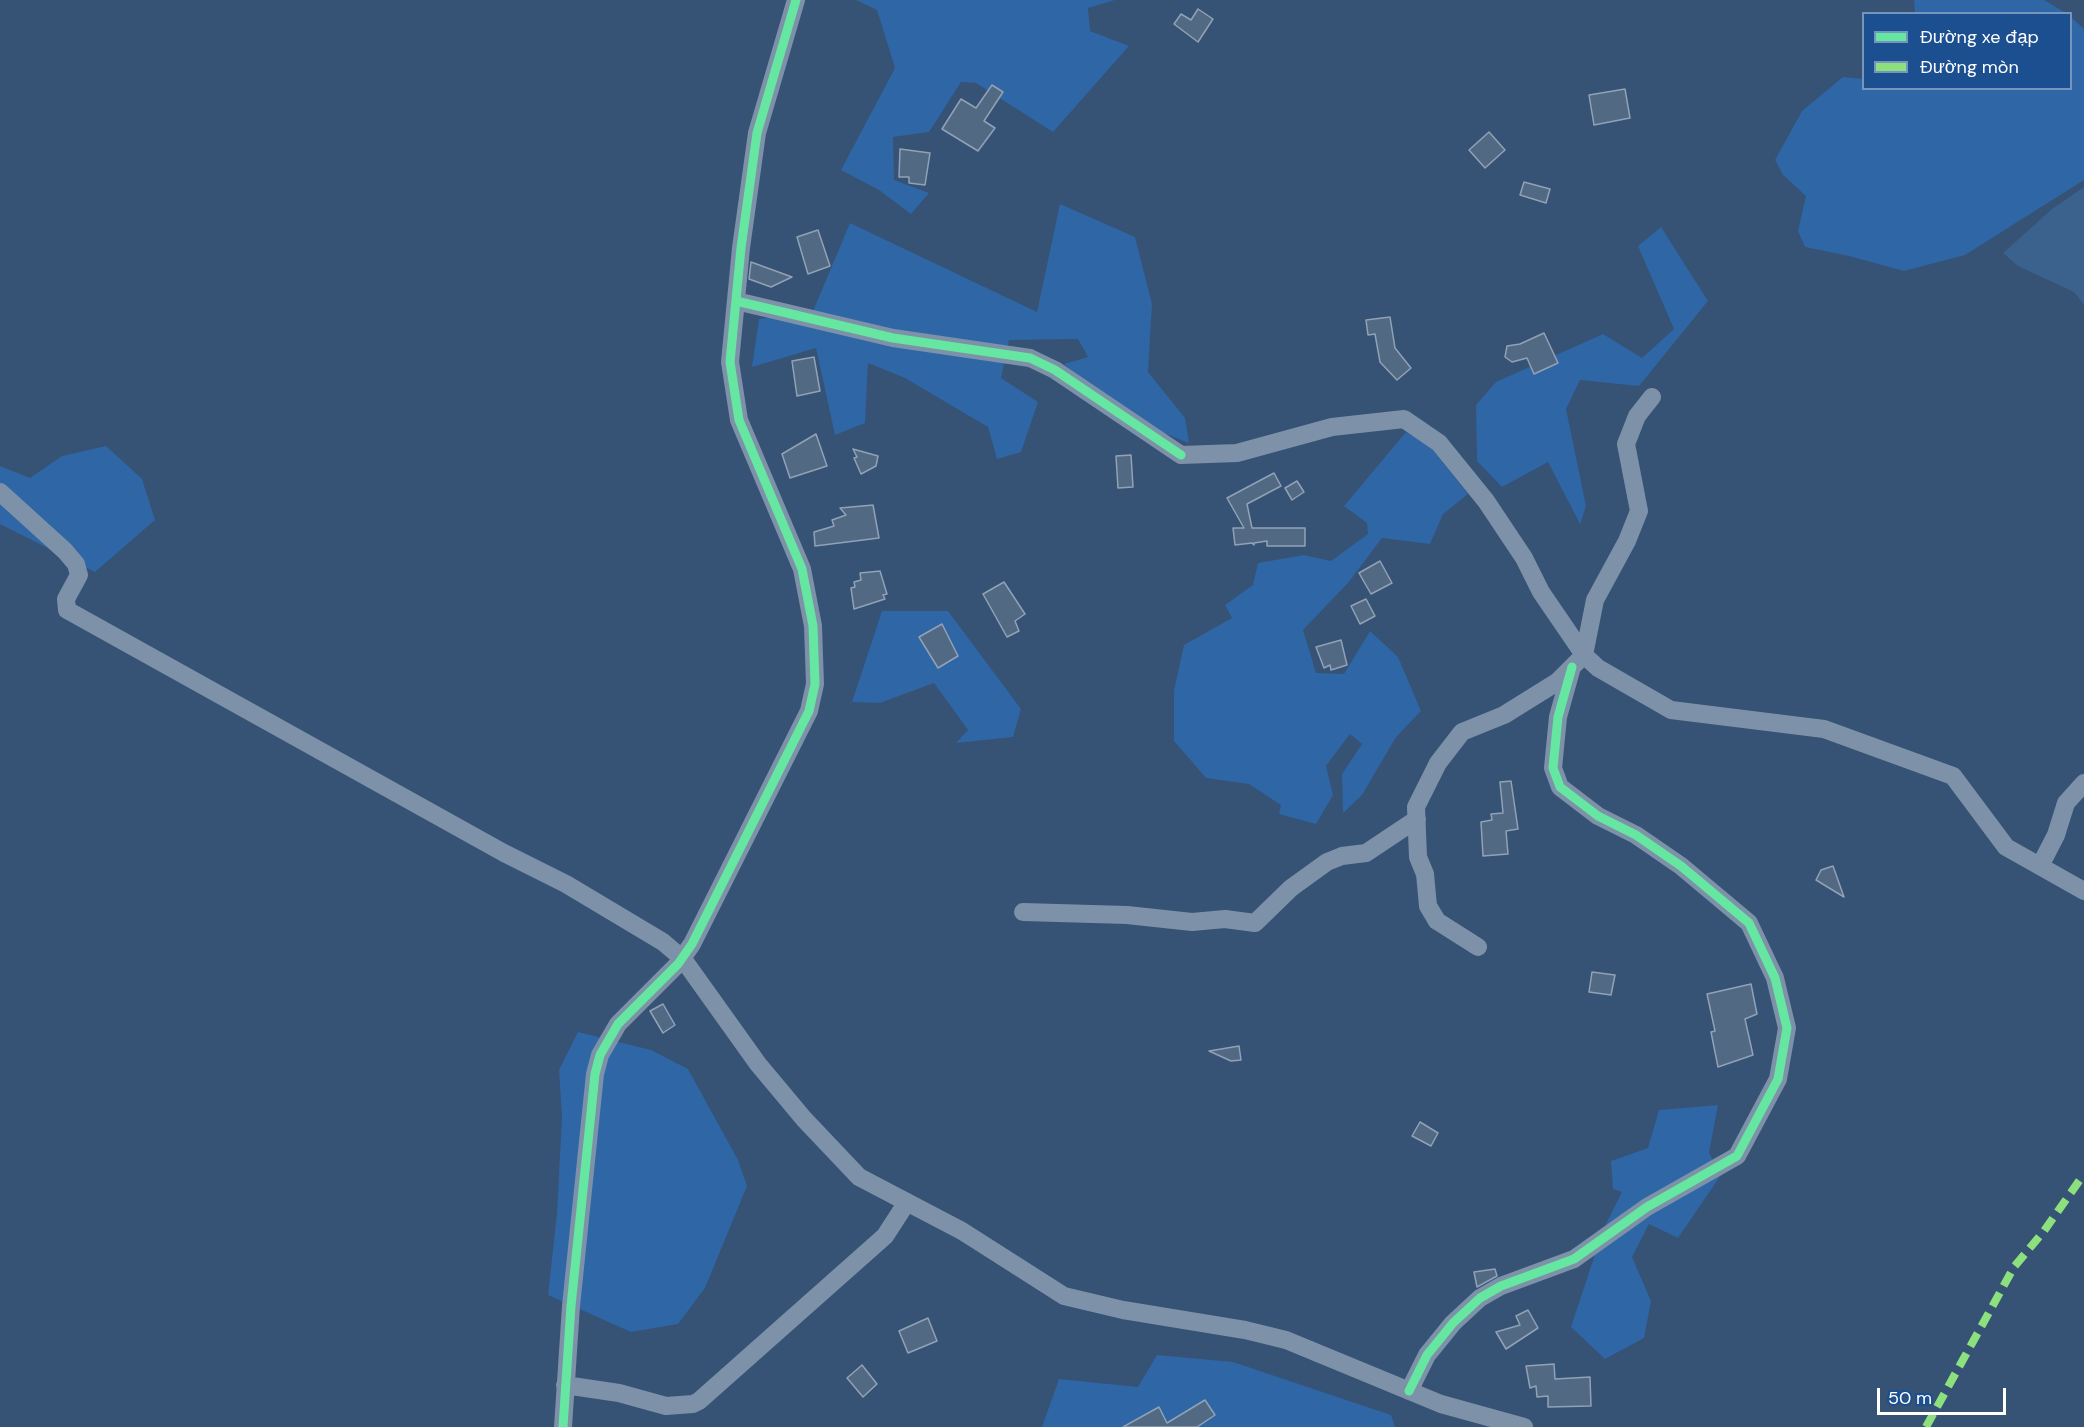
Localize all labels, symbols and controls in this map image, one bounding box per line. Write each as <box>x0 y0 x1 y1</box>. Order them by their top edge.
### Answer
legend <box>1862 12 2072 90</box>
text: Đường xe đạp <box>1920 25 2039 49</box>
text: Đường mòn <box>1920 55 2019 79</box>
scale bar <box>1880 1376 2009 1414</box>
text: 50 m <box>1888 1386 1932 1410</box>

